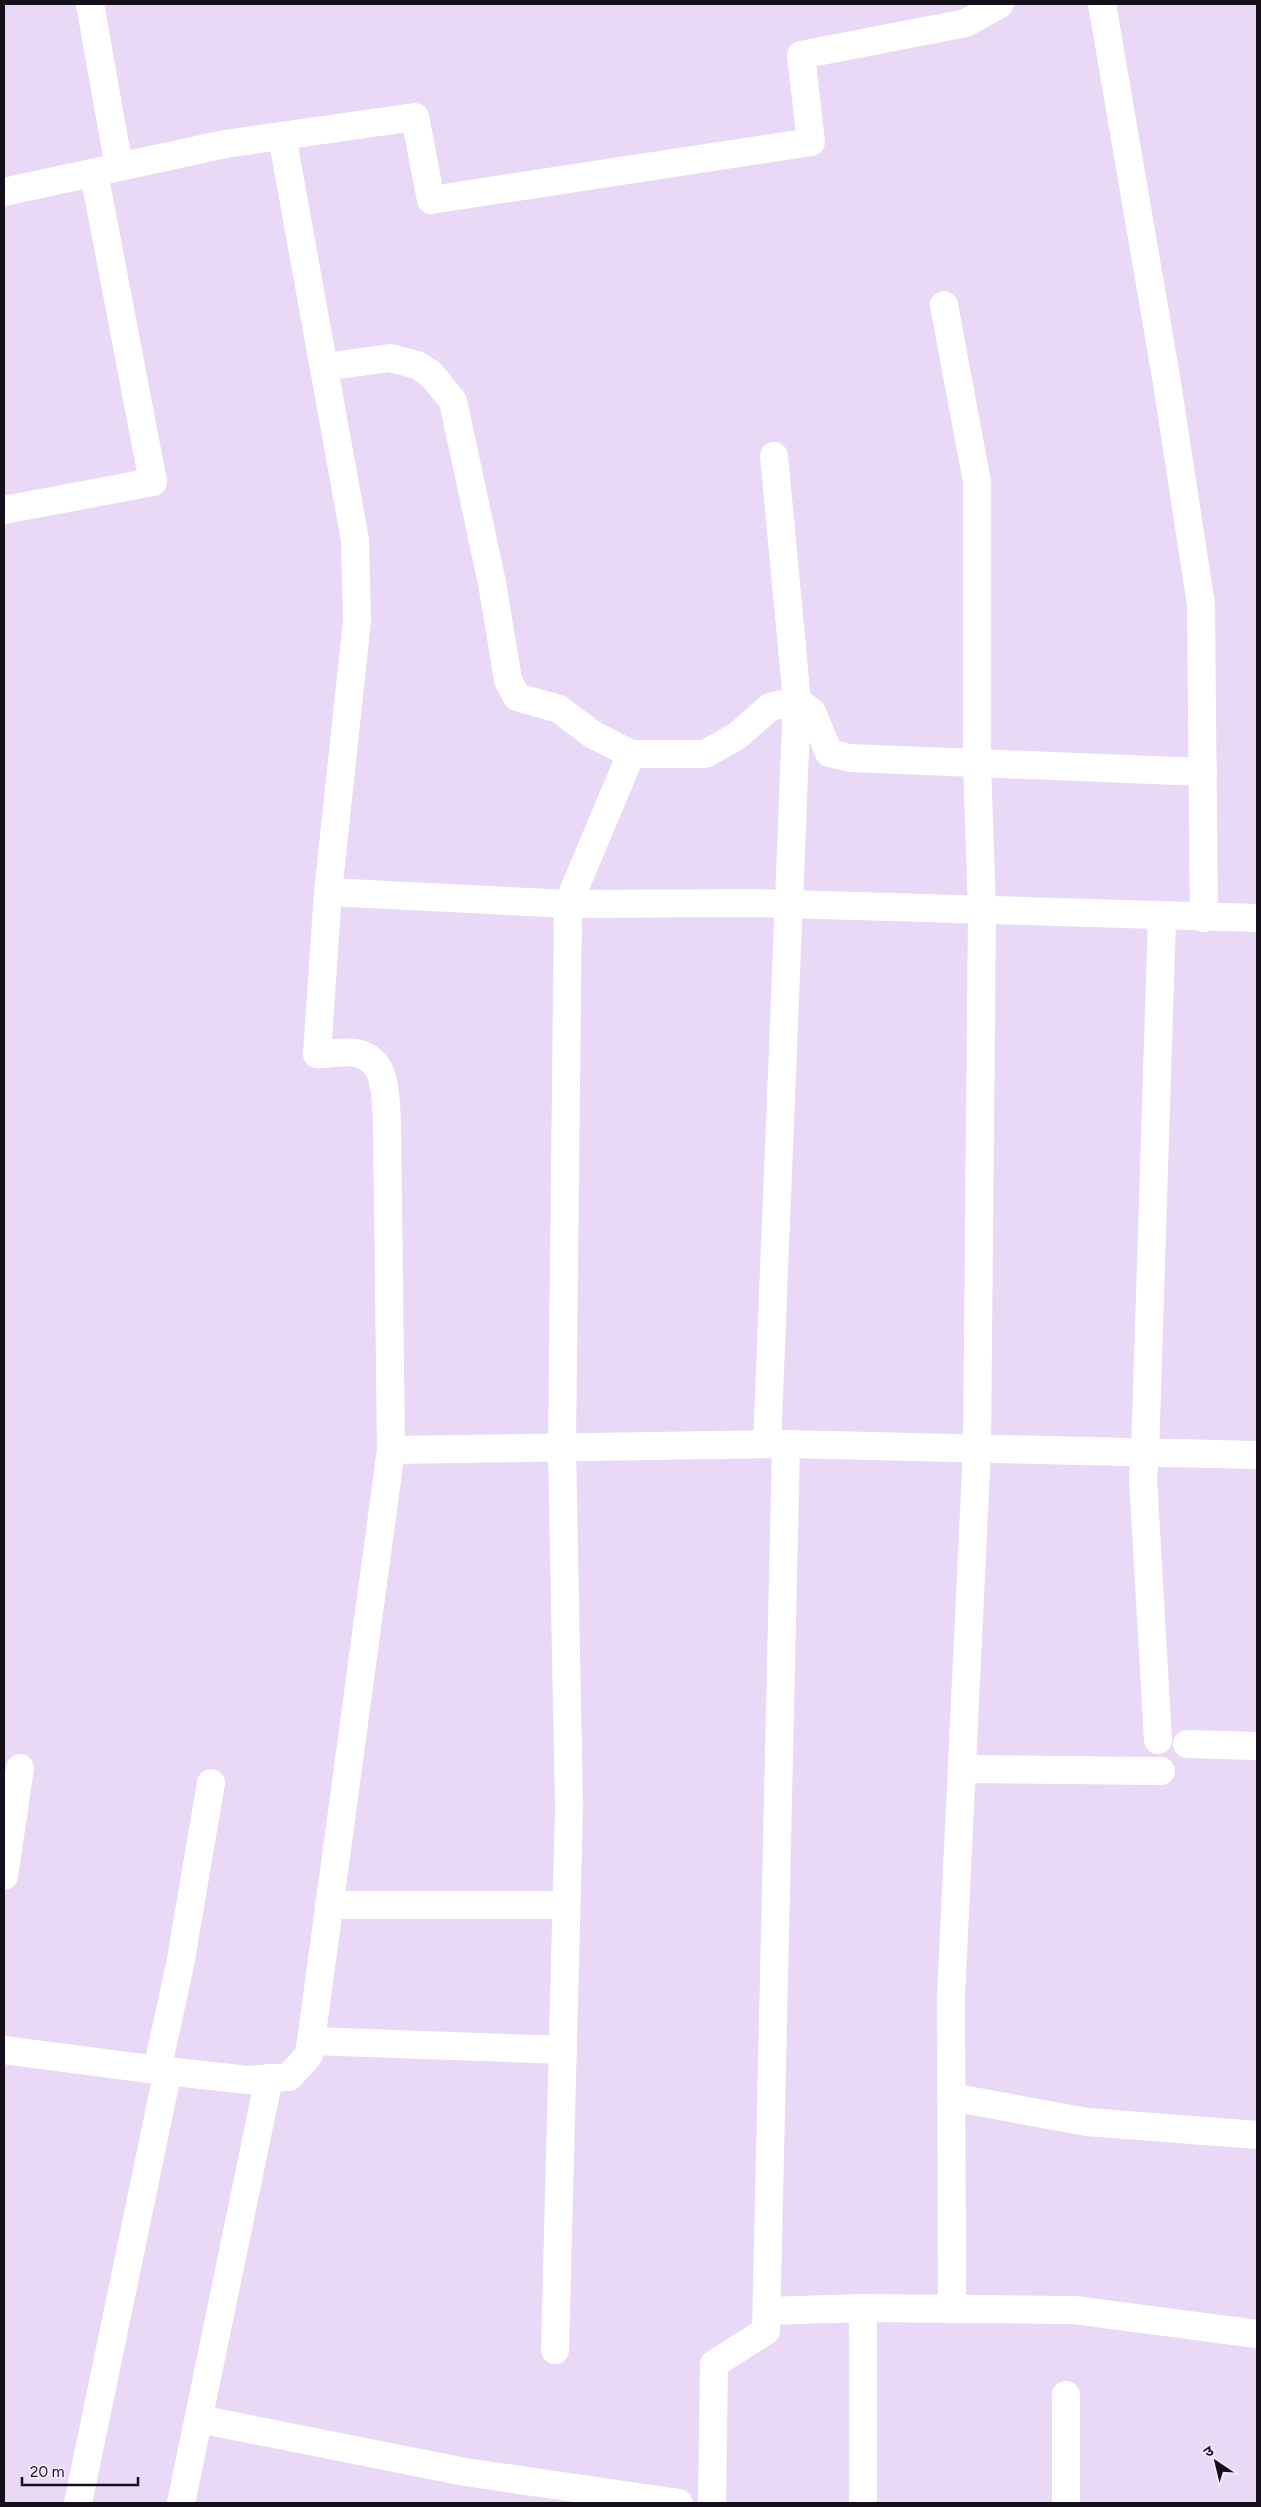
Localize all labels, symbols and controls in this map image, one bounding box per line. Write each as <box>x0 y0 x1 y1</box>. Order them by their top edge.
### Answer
north arrow <box>1191 2437 1241 2487</box>
text: उ <box>1201 2442 1218 2461</box>
scale bar <box>22 2454 139 2486</box>
text: 20 m <box>30 2463 64 2481</box>

